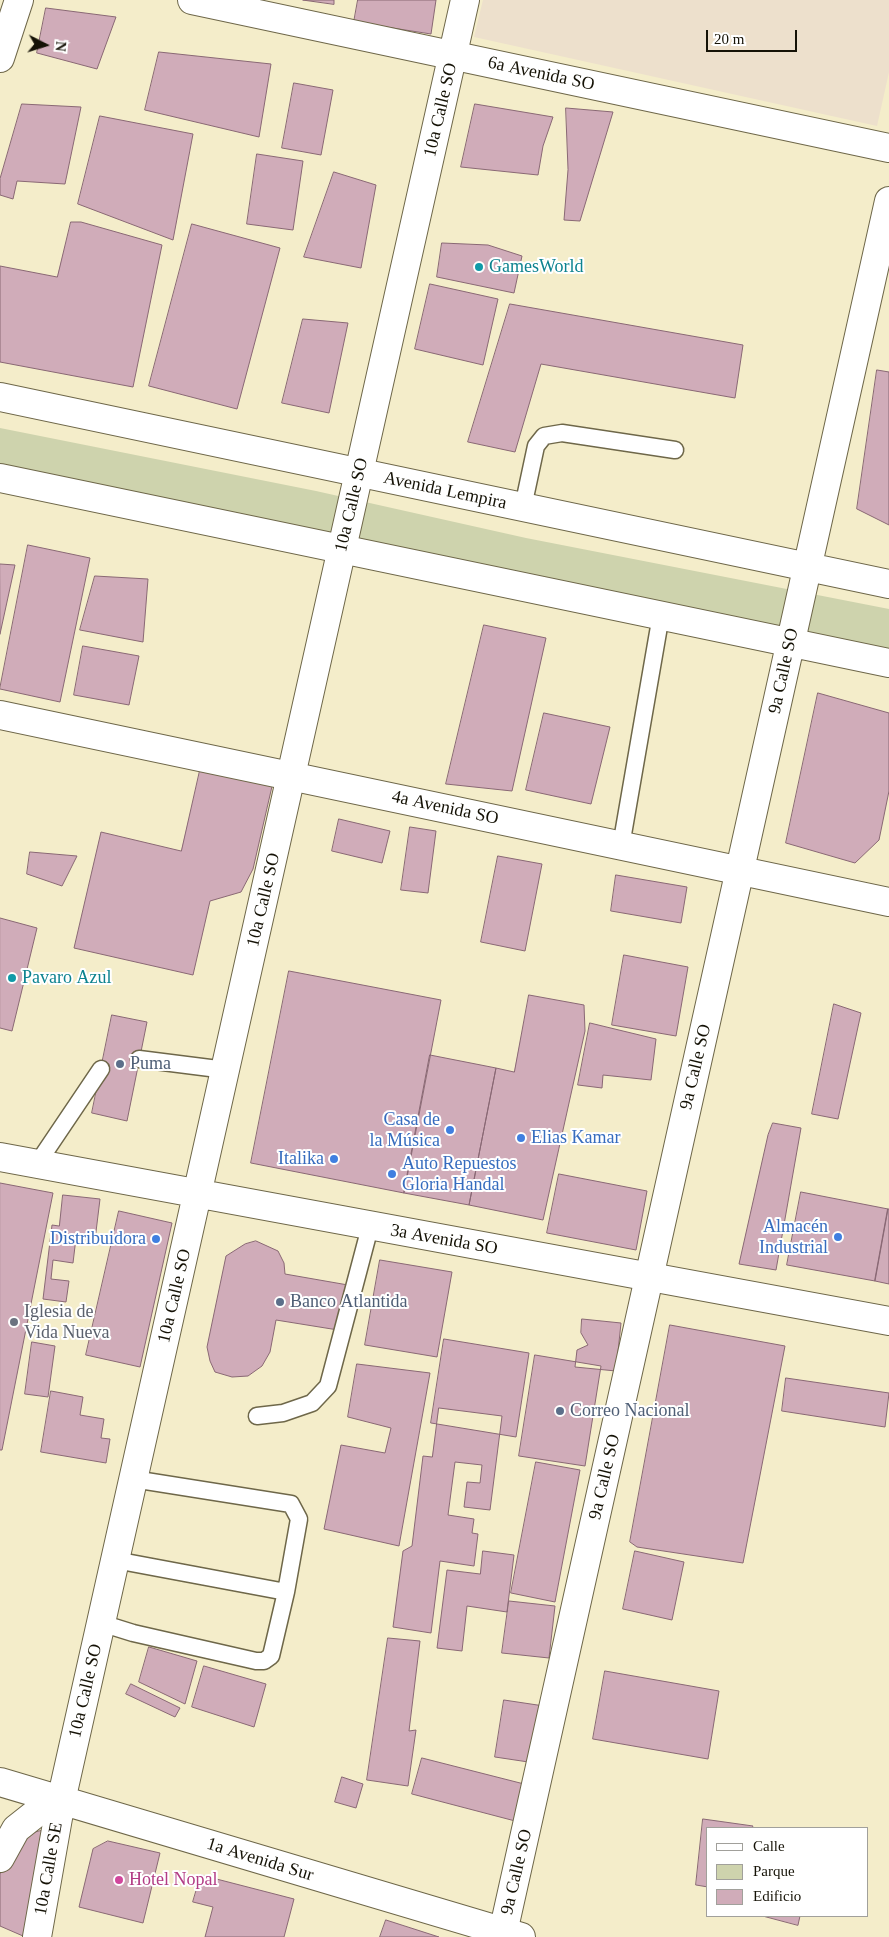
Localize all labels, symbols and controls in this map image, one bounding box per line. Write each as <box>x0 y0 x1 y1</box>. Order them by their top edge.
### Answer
north arrow <box>20 20 70 70</box>
scale bar <box>709 20 800 52</box>
text: 20 m <box>714 31 744 47</box>
text: N <box>53 41 68 52</box>
street label: 6a Avenida SO <box>486 52 596 96</box>
street label: 10a Calle SO <box>420 61 462 159</box>
place label: GamesWorld <box>489 256 584 278</box>
marker: GamesWorld <box>473 261 485 273</box>
street label: 10a Calle SO <box>331 456 373 554</box>
street label: Avenida Lempira <box>382 467 508 515</box>
street label: 9a Calle SO <box>764 626 804 716</box>
street label: 4a Avenida SO <box>390 786 500 830</box>
street label: 10a Calle SO <box>243 851 285 949</box>
place label: Pavaro Azul <box>22 967 111 989</box>
marker: Pavaro Azul <box>6 972 18 984</box>
street label: 9a Calle SO <box>676 1022 716 1112</box>
place label: Puma <box>130 1053 171 1075</box>
marker: Puma <box>114 1058 126 1070</box>
place label: Casa de la Música <box>370 1109 440 1152</box>
marker: Casa de la Música <box>444 1124 456 1136</box>
place label: Elias Kamar <box>531 1127 620 1149</box>
marker: Elias Kamar <box>515 1132 527 1144</box>
place label: Italika <box>278 1148 324 1170</box>
marker: Italika <box>328 1153 340 1165</box>
place label: Auto Repuestos Gloria Handal <box>402 1153 516 1196</box>
marker: Auto Repuestos Gloria Handal <box>386 1168 398 1180</box>
place label: Almacén Industrial <box>759 1216 828 1258</box>
street label: 3a Avenida SO <box>389 1220 499 1260</box>
place label: Distribuidora <box>50 1228 146 1250</box>
marker: Almacén Industrial <box>832 1231 844 1243</box>
marker: Distribuidora <box>150 1233 162 1245</box>
street label: 10a Calle SO <box>154 1247 196 1345</box>
place label: Banco Atlantida <box>290 1291 407 1313</box>
marker: Banco Atlantida <box>274 1296 286 1308</box>
place label: Iglesia de Vida Nueva <box>24 1301 109 1344</box>
marker: Iglesia de Vida Nueva <box>8 1316 20 1328</box>
place label: Correo Nacional <box>570 1400 689 1422</box>
marker: Correo Nacional <box>554 1405 566 1417</box>
street label: 9a Calle SO <box>585 1432 625 1522</box>
street label: 10a Calle SO <box>65 1642 107 1740</box>
street label: 10a Calle SE <box>30 1821 68 1917</box>
street label: 9a Calle SO <box>497 1827 537 1917</box>
legend <box>706 1827 869 1917</box>
street label: 1a Avenida Sur <box>204 1833 316 1887</box>
text: Calle <box>753 1838 785 1854</box>
text: Parque <box>753 1863 795 1879</box>
place label: Hotel Nopal <box>129 1869 217 1891</box>
marker: Hotel Nopal <box>113 1874 125 1886</box>
text: Edificio <box>753 1888 801 1904</box>

